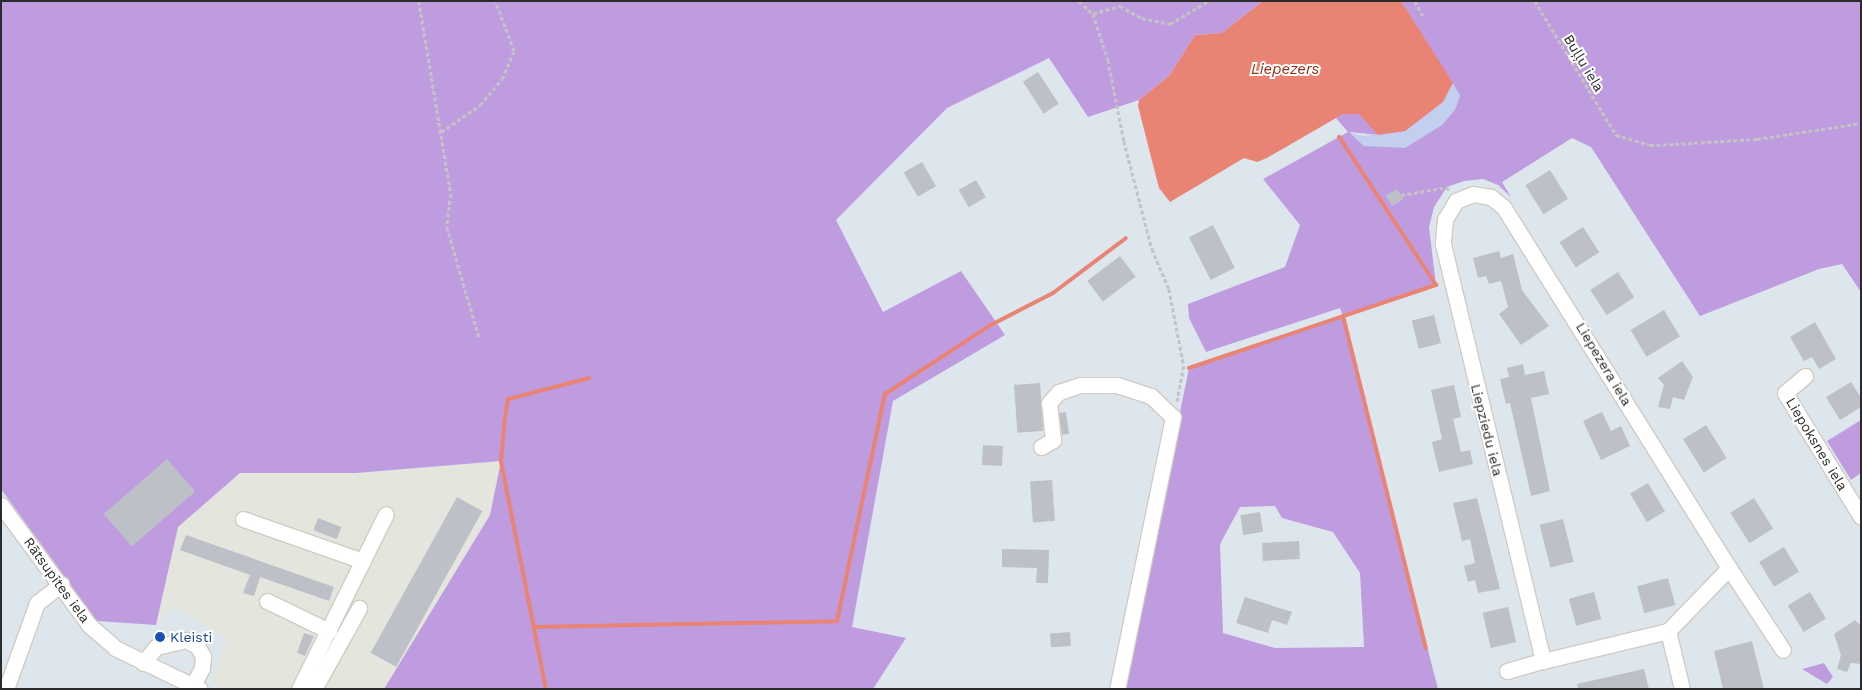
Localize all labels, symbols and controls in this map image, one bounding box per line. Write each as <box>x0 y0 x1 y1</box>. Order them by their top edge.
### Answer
street label: Buļļu iela <box>1560 31 1608 95</box>
water label: Liepezers <box>1251 61 1319 79</box>
street label: Liepezera iela <box>1572 319 1636 409</box>
street label: Liepziedu iela <box>1467 382 1507 478</box>
street label: Liepoksnes iela <box>1783 394 1851 494</box>
street label: Rātsupītes iela <box>20 534 94 626</box>
place label: Kleisti <box>170 629 212 645</box>
marker: Kleisti <box>154 631 166 643</box>

